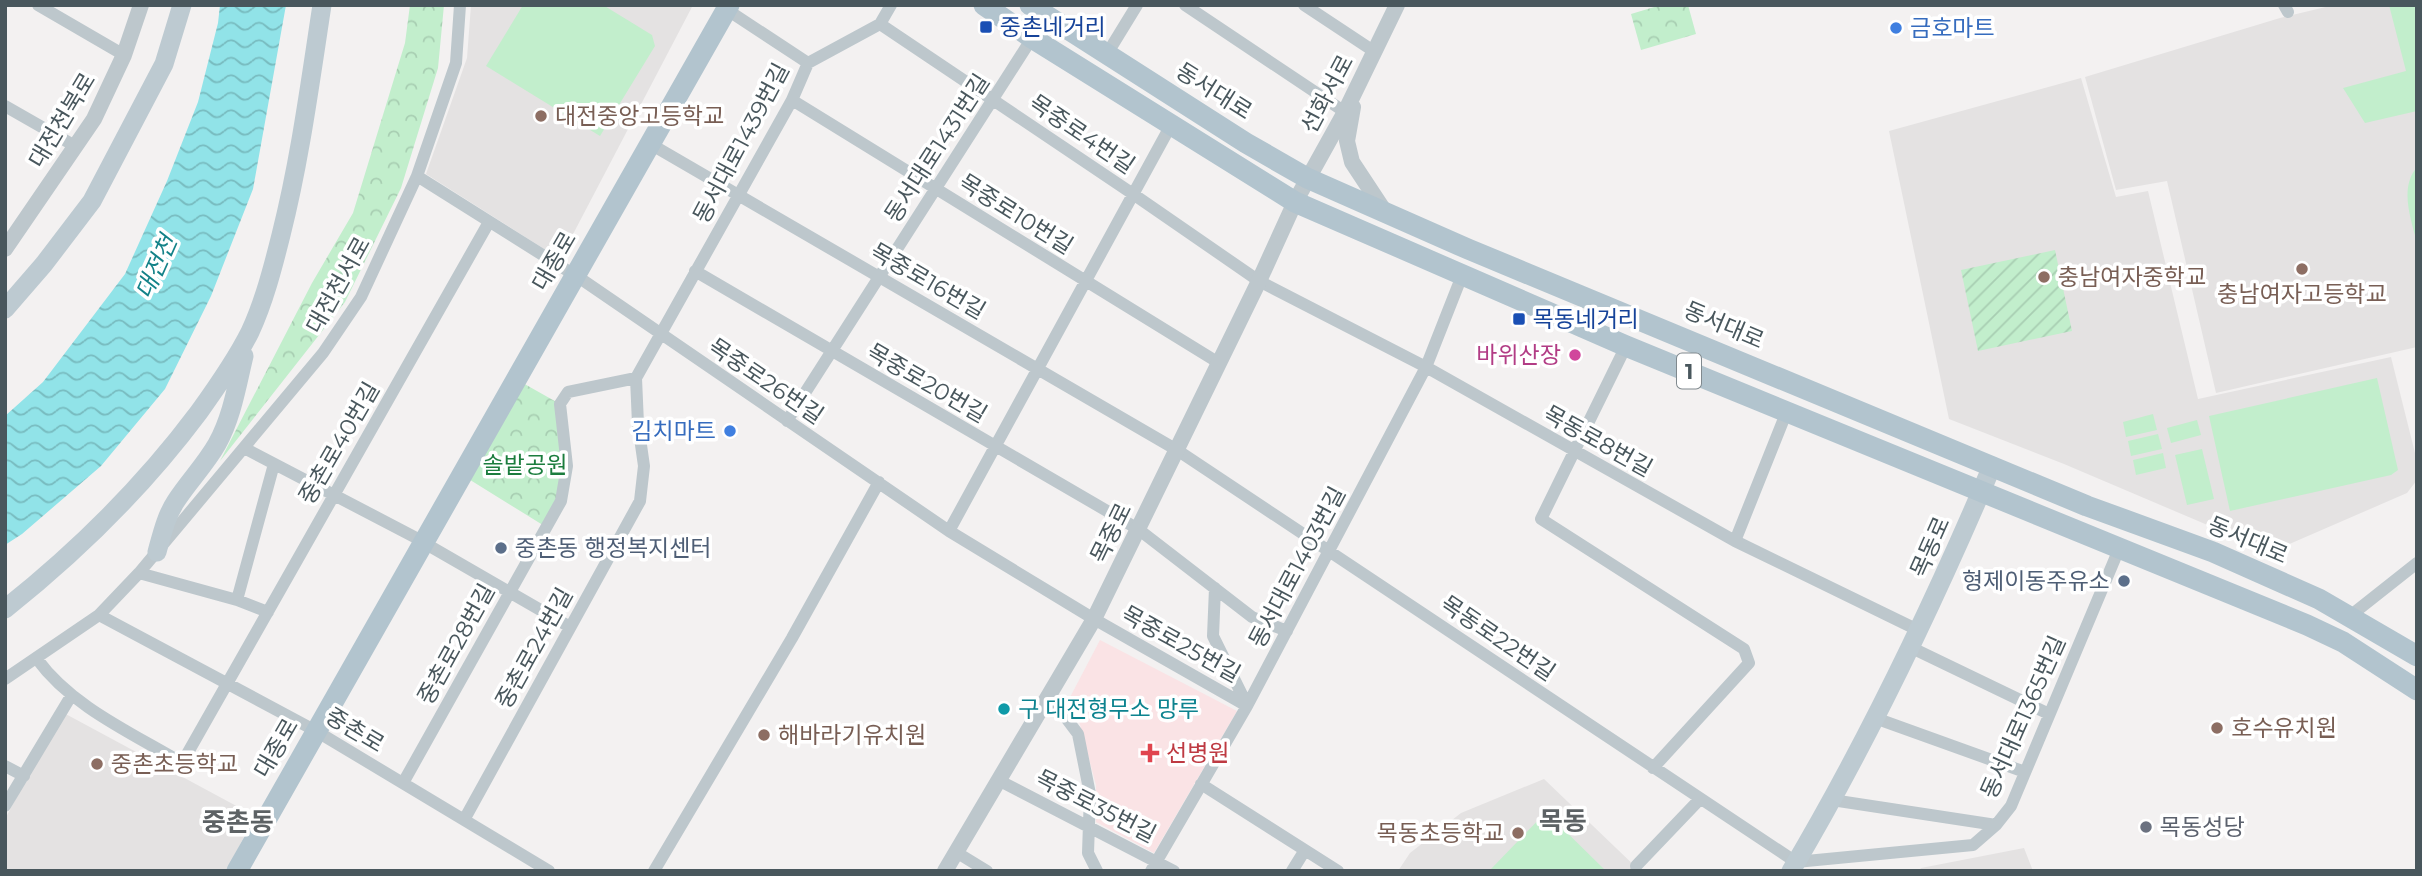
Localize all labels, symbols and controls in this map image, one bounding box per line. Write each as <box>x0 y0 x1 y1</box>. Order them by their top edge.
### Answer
place label: 중촌네거리 <box>1000 13 1106 41</box>
place label: 금호마트 <box>1910 14 1995 42</box>
marker: 중촌네거리 <box>978 19 994 35</box>
marker: 금호마트 <box>1888 20 1904 36</box>
street label: 선화서로 <box>1295 50 1359 138</box>
street label: 동서대로 <box>1171 57 1257 125</box>
street label: 동서대로1439번길 <box>687 58 795 228</box>
street label: 대전천북로 <box>23 67 101 173</box>
street label: 동서대로1431번길 <box>879 68 995 228</box>
street label: 목중로4번길 <box>1024 89 1140 179</box>
place label: 대전중앙고등학교 <box>555 102 724 130</box>
marker: 대전중앙고등학교 <box>533 108 549 124</box>
street label: 목중로10번길 <box>954 168 1078 260</box>
street label: 대종로 <box>526 227 582 295</box>
water label: 대전천 <box>129 228 184 303</box>
street label: 대전천서로 <box>300 232 376 338</box>
street label: 목중로16번길 <box>866 237 990 325</box>
marker: 충남여자고등학교 <box>2294 261 2310 277</box>
place label: 충남여자중학교 <box>2058 263 2206 291</box>
marker: 충남여자중학교 <box>2036 269 2052 285</box>
place label: 충남여자고등학교 <box>2217 280 2387 308</box>
street label: 동서대로 <box>1680 296 1768 354</box>
place label: 목동네거리 <box>1533 305 1639 333</box>
marker: 목동네거리 <box>1511 311 1527 327</box>
street label: 목중로26번길 <box>703 332 829 430</box>
street label: 목중로20번길 <box>862 337 992 429</box>
place label: 바위산장 <box>1476 341 1561 369</box>
marker: 바위산장 <box>1567 347 1583 363</box>
road number: 1 <box>1677 354 1701 388</box>
street label: 중촌로40번길 <box>293 377 385 509</box>
street label: 목동로8번길 <box>1539 400 1657 482</box>
place label: 김치마트 <box>631 417 716 445</box>
marker: 김치마트 <box>722 423 738 439</box>
park label: 솔밭공원 <box>483 451 567 479</box>
street label: 동서대로1403번길 <box>1243 482 1351 652</box>
street label: 목중로 <box>1085 498 1137 568</box>
street label: 동서대로 <box>2204 511 2292 569</box>
street label: 목동로 <box>1904 512 1956 582</box>
place label: 중촌동 행정복지센터 <box>515 534 711 562</box>
marker: 중촌동 행정복지센터 <box>493 540 509 556</box>
place label: 형제이동주유소 <box>1962 567 2110 595</box>
marker: 형제이동주유소 <box>2116 573 2132 589</box>
street label: 중촌로28번길 <box>411 579 501 709</box>
street label: 중촌로24번길 <box>489 583 579 713</box>
street label: 목동로22번길 <box>1435 590 1561 686</box>
street label: 목중로25번길 <box>1117 600 1245 688</box>
street label: 동서대로1365번길 <box>1975 631 2071 803</box>
place label: 구 대전형무소 망루 <box>1018 695 1199 723</box>
marker: 구 대전형무소 망루 <box>996 701 1012 717</box>
street label: 중촌로 <box>321 702 389 758</box>
street label: 대종로 <box>248 714 304 782</box>
place label: 호수유치원 <box>2231 714 2337 742</box>
marker: 호수유치원 <box>2209 720 2225 736</box>
place label: 해바라기유치원 <box>778 721 926 749</box>
marker: 해바라기유치원 <box>756 727 772 743</box>
place label: 선병원 <box>1166 739 1229 767</box>
marker: 선병원 <box>1140 743 1160 763</box>
place label: 중촌초등학교 <box>111 750 238 778</box>
marker: 중촌초등학교 <box>89 756 105 772</box>
street label: 목중로35번길 <box>1031 764 1161 848</box>
district label: 목동 <box>1539 805 1587 837</box>
district label: 중촌동 <box>202 806 274 838</box>
place label: 목동성당 <box>2160 813 2245 841</box>
place label: 목동초등학교 <box>1377 819 1504 847</box>
marker: 목동성당 <box>2138 819 2154 835</box>
marker: 목동초등학교 <box>1510 825 1526 841</box>

